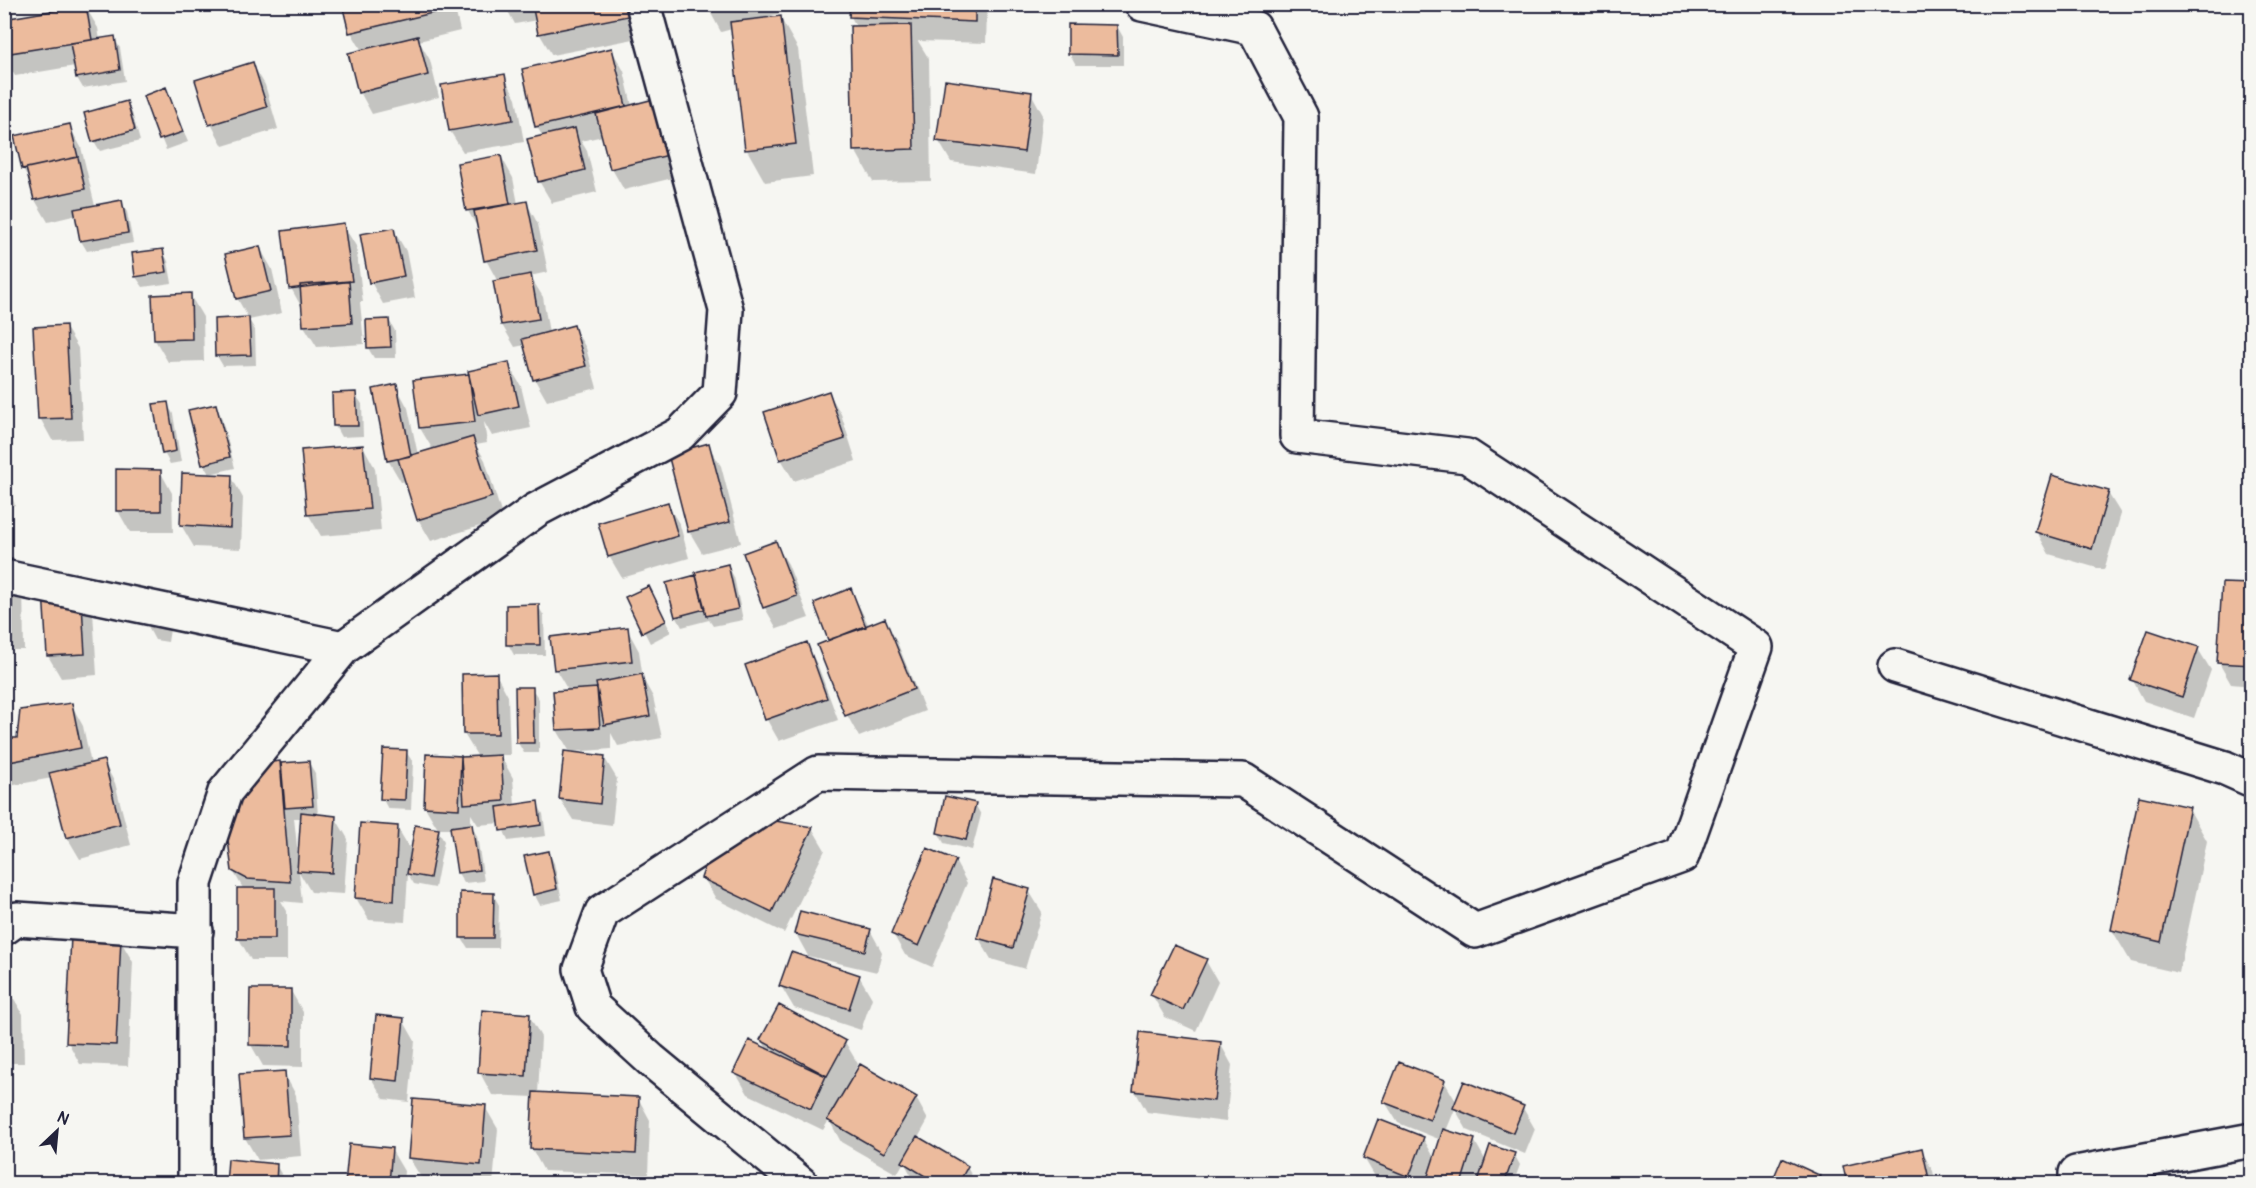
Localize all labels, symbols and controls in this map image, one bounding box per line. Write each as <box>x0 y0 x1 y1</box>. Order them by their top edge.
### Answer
north arrow <box>27 1101 87 1161</box>
text: N <box>54 1107 73 1130</box>

